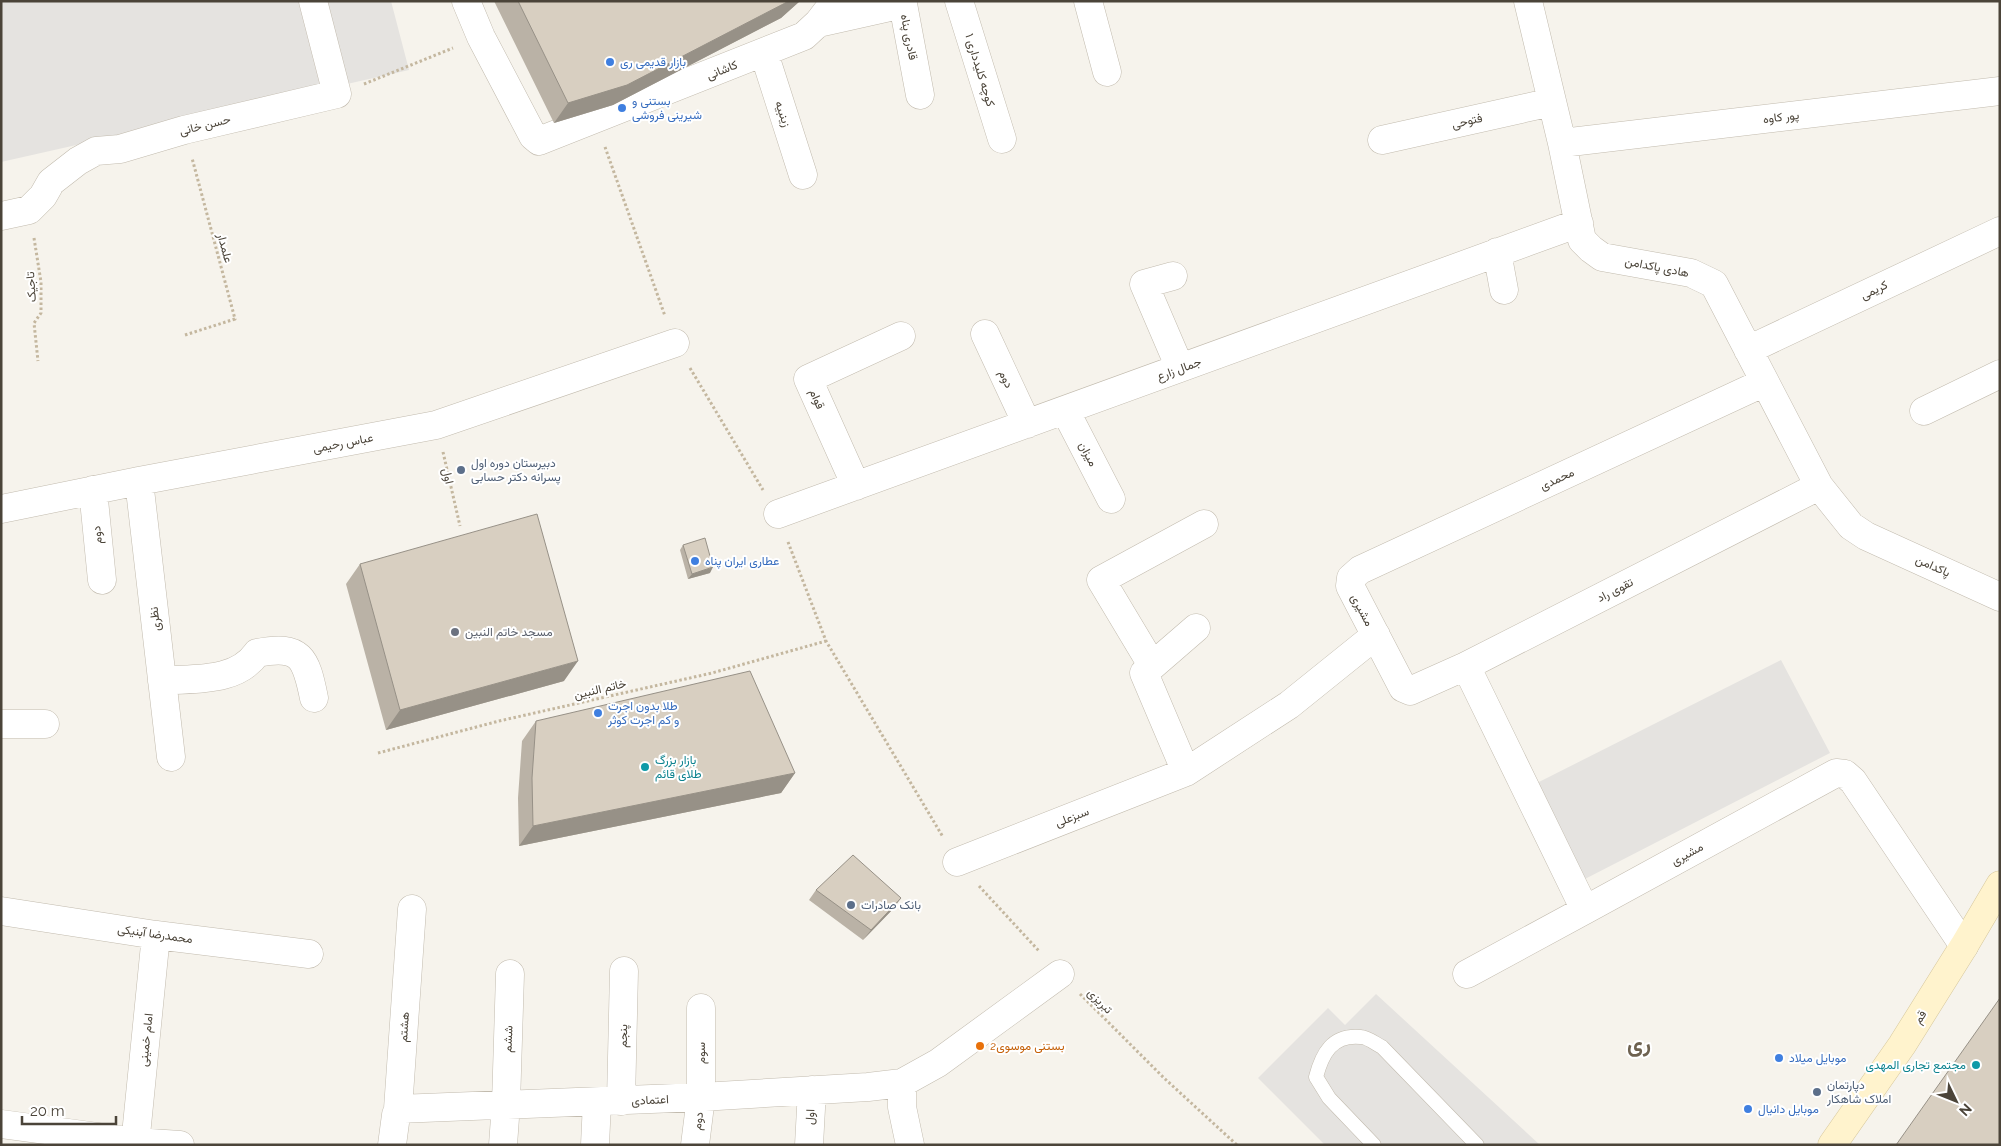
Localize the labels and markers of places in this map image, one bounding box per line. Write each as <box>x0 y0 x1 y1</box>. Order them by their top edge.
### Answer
place label: بازار قدیمی ری <box>620 55 686 70</box>
marker: بازار قدیمی ری <box>604 56 616 68</box>
place label: بستنی و شیرینی فروشی <box>632 94 702 123</box>
marker: بستنی و شیرینی فروشی <box>616 102 628 114</box>
place label: دبیرستان دوره اول پسرانه دکتر حسابی <box>471 456 561 485</box>
marker: دبیرستان دوره اول پسرانه دکتر حسابی <box>455 464 467 476</box>
place label: عطاری ایران پناه <box>705 554 779 569</box>
marker: عطاری ایران پناه <box>689 555 701 567</box>
place label: مسجد خاتم النبین <box>465 625 553 640</box>
marker: مسجد خاتم النبین <box>449 626 461 638</box>
place label: طلا بدون اجرت و كم اجرت كوثر <box>607 699 679 728</box>
marker: طلا بدون اجرت و كم اجرت كوثر <box>592 707 604 719</box>
place label: بازار بزرگ طلای قائم <box>655 753 702 782</box>
marker: بازار بزرگ طلای قائم <box>639 761 651 773</box>
place label: بانک صادرات <box>861 898 921 913</box>
marker: بانک صادرات <box>845 899 857 911</box>
place label: بستنی موسوی2 <box>990 1039 1064 1054</box>
marker: بستنی موسوی2 <box>974 1040 986 1052</box>
place label: موبایل میلاد <box>1789 1051 1846 1066</box>
marker: موبایل میلاد <box>1773 1052 1785 1064</box>
place label: مجتمع تجاری المهدی <box>1865 1058 1966 1074</box>
marker: مجتمع تجاری المهدی <box>1970 1059 1982 1071</box>
place label: دپارتمان املاک شاهکار <box>1826 1078 1891 1107</box>
marker: دپارتمان املاک شاهکار <box>1811 1086 1823 1098</box>
place label: موبایل دانیال <box>1758 1102 1819 1117</box>
marker: موبایل دانیال <box>1742 1103 1754 1115</box>

